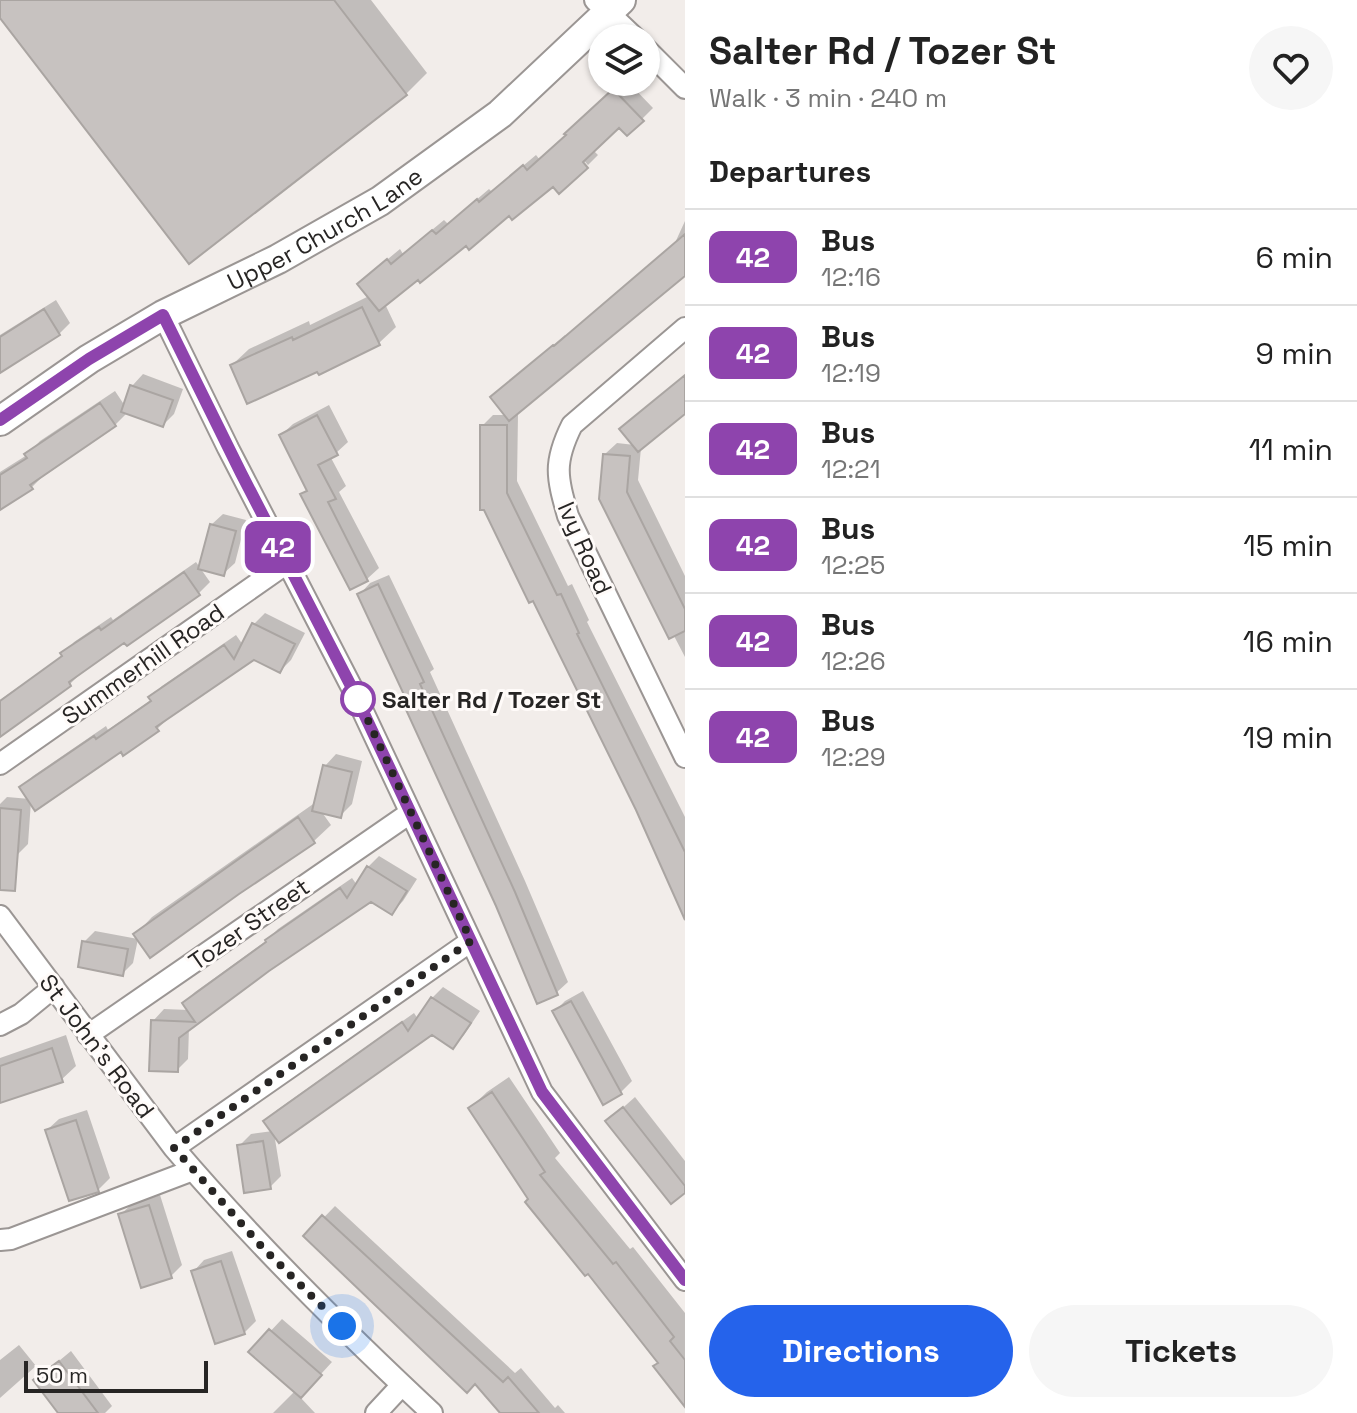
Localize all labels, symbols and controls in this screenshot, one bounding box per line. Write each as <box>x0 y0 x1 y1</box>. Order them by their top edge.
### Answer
map controls <box>588 24 660 96</box>
button: layers <box>588 24 660 96</box>
button: heart <box>1249 26 1333 110</box>
text: Salter Rd / Tozer St <box>709 27 1057 75</box>
text: Walk · 3 min · 240 m <box>709 81 947 115</box>
text: Departures <box>709 152 871 191</box>
street label: Upper Church Lane <box>222 160 428 297</box>
text: Bus <box>821 221 875 260</box>
text: 6 min <box>1255 238 1333 277</box>
text: 42 <box>736 239 770 275</box>
text: 12:16 <box>821 260 881 294</box>
text: Bus <box>821 317 875 356</box>
text: 9 min <box>1255 334 1333 373</box>
text: 42 <box>736 335 770 371</box>
text: 12:19 <box>821 356 881 390</box>
text: Bus <box>821 413 875 452</box>
text: 11 min <box>1249 430 1333 469</box>
text: 42 <box>736 431 770 467</box>
text: 12:21 <box>821 452 881 486</box>
street label: Ivy Road <box>551 497 619 599</box>
text: Bus <box>821 509 875 548</box>
line badge: 42 <box>242 521 314 573</box>
text: 15 min <box>1243 526 1333 565</box>
text: 42 <box>736 527 770 563</box>
text: 42 <box>261 529 295 565</box>
text: 12:25 <box>821 548 885 582</box>
street label: Summerhill Road <box>56 596 230 732</box>
text: Bus <box>821 605 875 644</box>
text: 16 min <box>1243 622 1333 661</box>
text: 42 <box>736 623 770 659</box>
text: 12:26 <box>821 644 886 678</box>
marker: Salter Rd / Tozer St <box>341 682 375 716</box>
place label: Salter Rd / Tozer St <box>382 684 602 715</box>
text: Bus <box>821 701 875 740</box>
text: 19 min <box>1243 718 1333 757</box>
text: 42 <box>736 719 770 755</box>
text: 12:29 <box>821 740 886 774</box>
street label: Tozer Street <box>182 871 316 977</box>
street label: St John's Road <box>33 968 161 1124</box>
button: Directions <box>709 1305 1013 1397</box>
button: Tickets <box>1029 1305 1333 1397</box>
your location <box>322 1306 362 1346</box>
scale bar <box>24 1357 208 1393</box>
text: 50 m <box>36 1361 88 1389</box>

